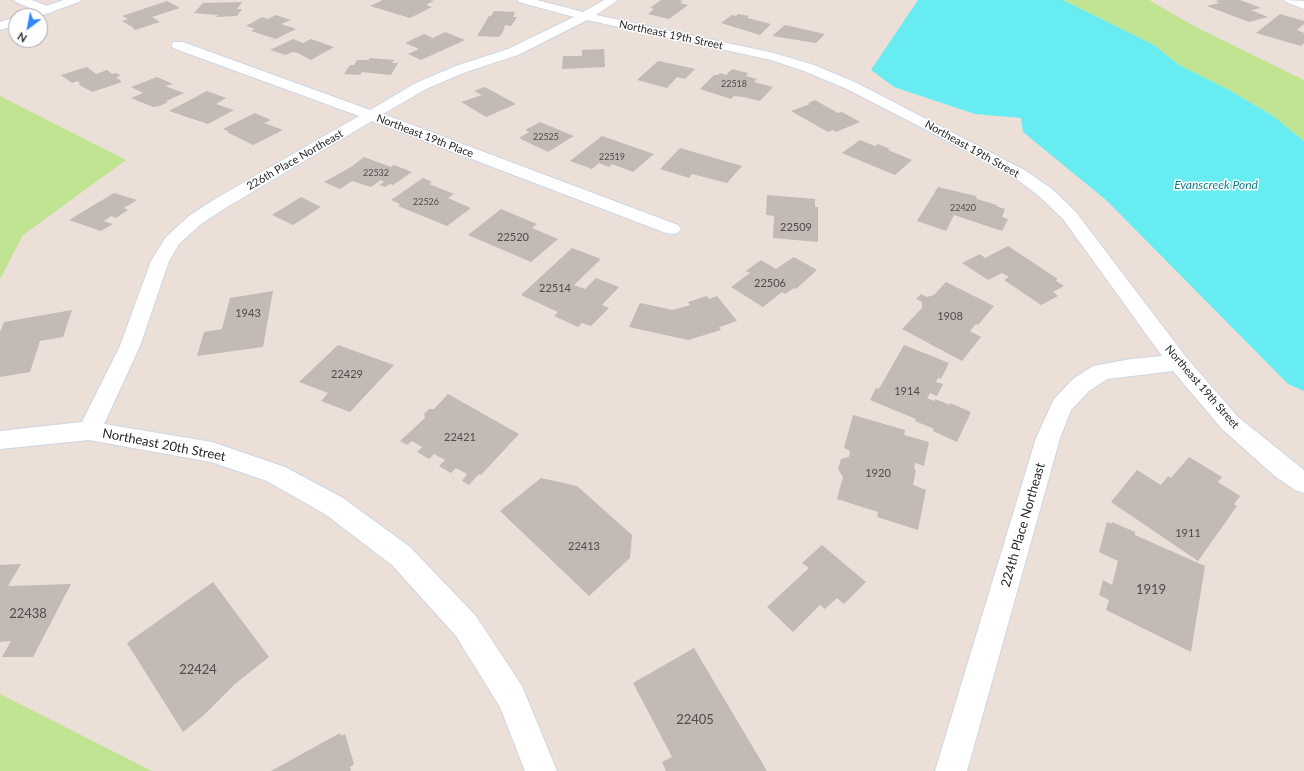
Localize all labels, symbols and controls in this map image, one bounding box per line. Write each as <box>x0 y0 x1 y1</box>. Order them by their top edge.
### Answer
north arrow <box>8 8 48 48</box>
street label: Northeast 19th Street <box>618 18 724 52</box>
text: N <box>15 30 29 46</box>
house number: 22518 <box>721 79 747 89</box>
street label: Northeast 19th Place <box>375 111 475 161</box>
street label: Northeast 19th Street <box>922 118 1022 180</box>
street label: 226th Place Northeast <box>245 127 345 193</box>
house number: 22525 <box>533 132 559 142</box>
house number: 22519 <box>599 152 625 162</box>
house number: 22532 <box>363 168 389 178</box>
water label: Evanscreek Pond <box>1174 178 1258 192</box>
house number: 22526 <box>413 197 439 207</box>
house number: 22420 <box>950 203 976 213</box>
house number: 22509 <box>780 220 812 234</box>
house number: 22520 <box>497 230 529 244</box>
house number: 22506 <box>754 276 786 290</box>
house number: 22514 <box>539 281 571 295</box>
house number: 1943 <box>235 306 261 320</box>
house number: 1908 <box>937 309 963 323</box>
street label: Northeast 19th Street <box>1162 343 1242 431</box>
house number: 22429 <box>331 367 363 381</box>
house number: 1914 <box>894 384 920 398</box>
street label: Northeast 20th Street <box>101 425 227 465</box>
house number: 22421 <box>444 430 476 444</box>
street label: 224th Place Northeast <box>998 461 1048 589</box>
house number: 1920 <box>865 466 891 480</box>
house number: 1911 <box>1175 526 1201 540</box>
house number: 22413 <box>568 539 600 553</box>
house number: 1919 <box>1136 582 1166 598</box>
house number: 22438 <box>9 606 47 622</box>
house number: 22424 <box>179 662 217 678</box>
house number: 22405 <box>676 712 714 728</box>

